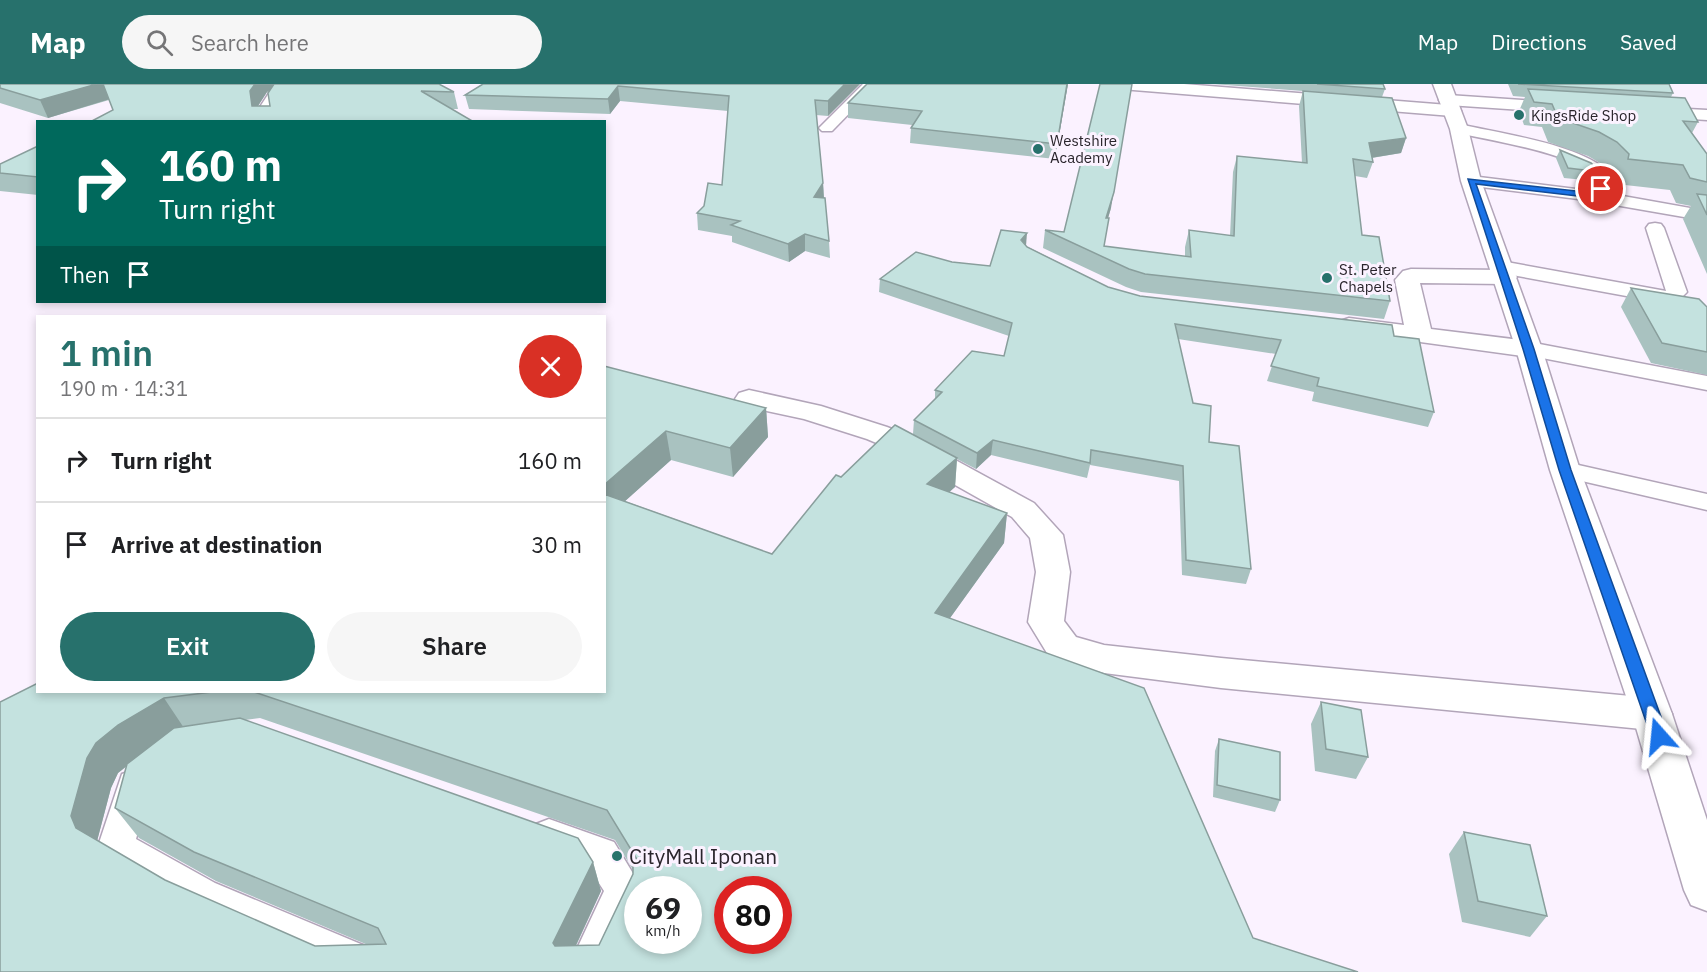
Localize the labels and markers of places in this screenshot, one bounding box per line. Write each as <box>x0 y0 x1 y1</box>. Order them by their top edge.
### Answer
place label: KingsRide Shop <box>1531 106 1636 125</box>
marker: KingsRide Shop <box>1512 108 1526 122</box>
place label: Westshire Academy <box>1050 131 1117 167</box>
marker: Westshire Academy <box>1031 142 1045 156</box>
pin <box>1575 163 1626 214</box>
place label: St. Peter Chapels <box>1339 260 1397 296</box>
marker: St. Peter Chapels <box>1320 271 1334 285</box>
place label: CityMall Iponan <box>629 842 777 870</box>
marker: CityMall Iponan <box>610 849 624 863</box>

